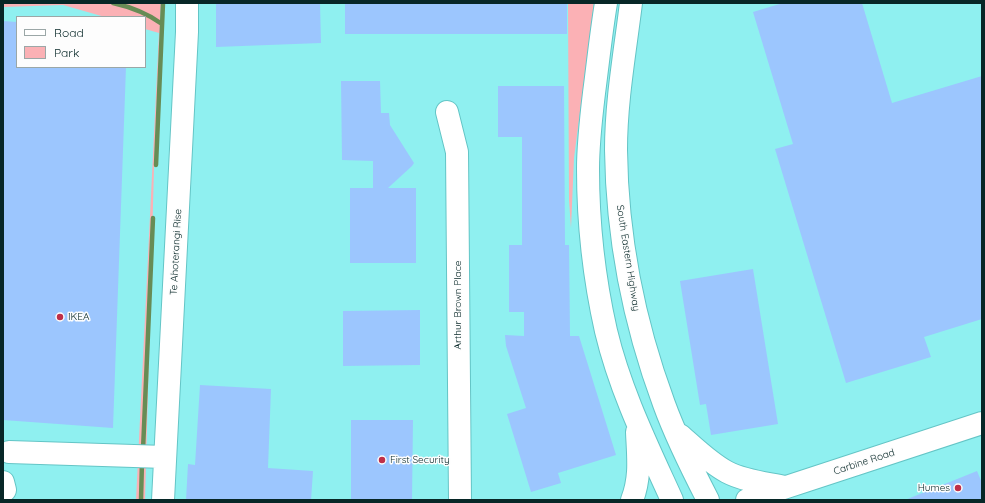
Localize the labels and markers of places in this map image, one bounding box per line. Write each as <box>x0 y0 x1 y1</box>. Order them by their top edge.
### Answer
place label: IKEA <box>68 311 89 323</box>
marker: IKEA <box>55 312 65 322</box>
place label: First Security <box>390 454 450 466</box>
marker: First Security <box>377 455 387 465</box>
place label: Humes <box>918 482 950 494</box>
marker: Humes <box>953 483 963 493</box>

